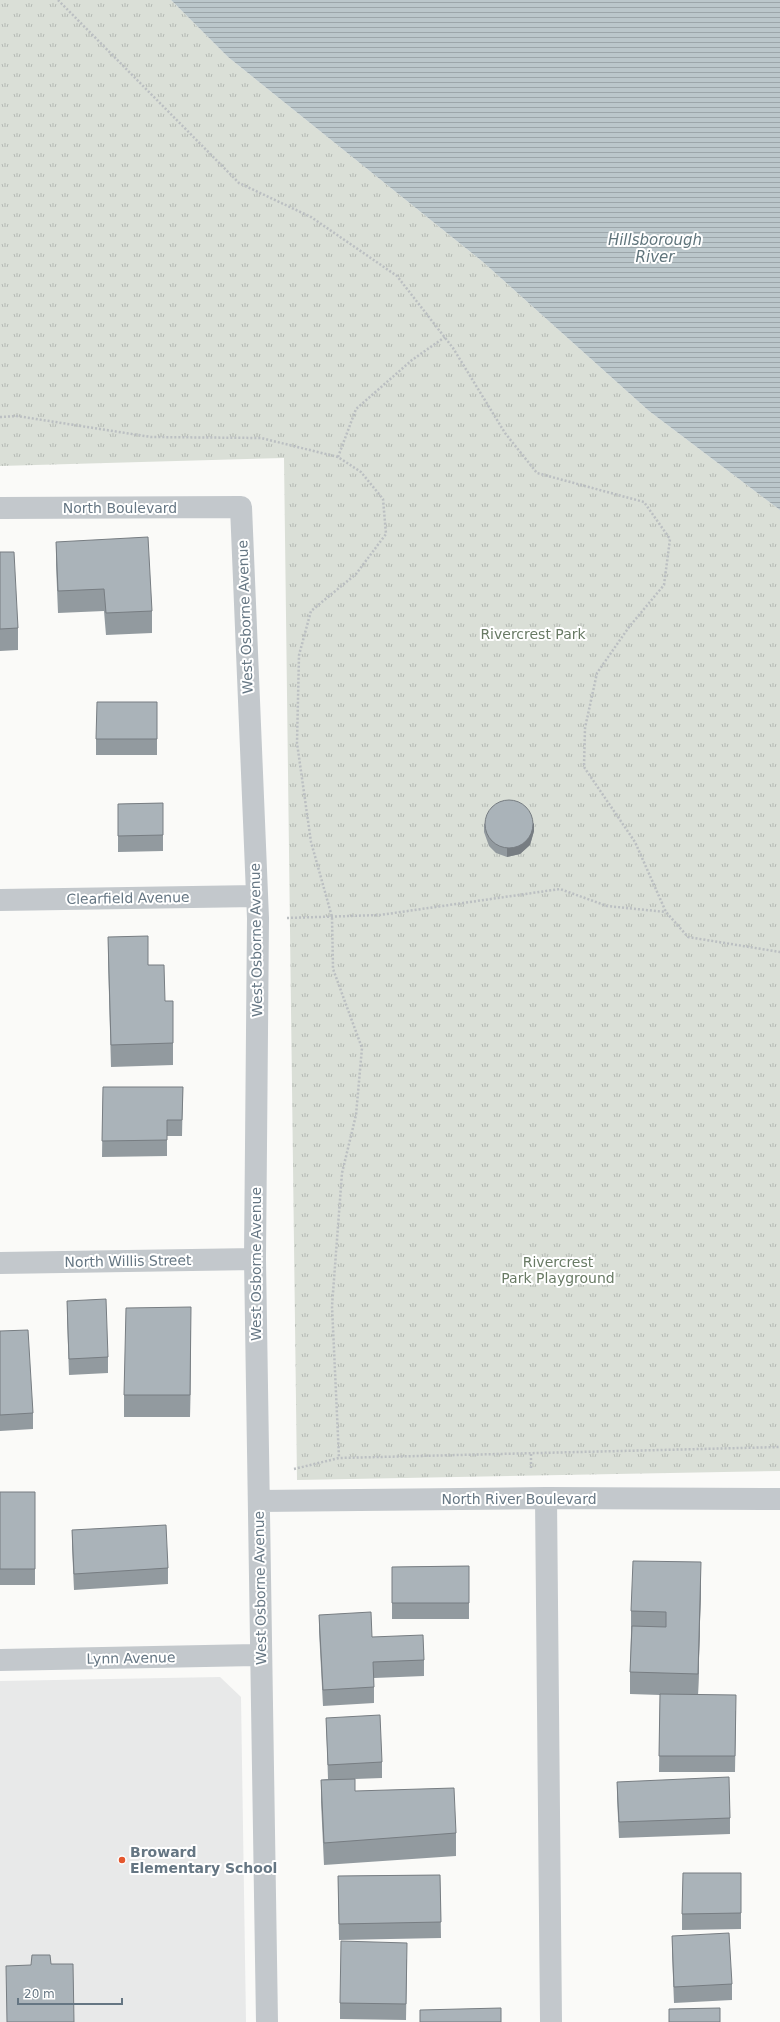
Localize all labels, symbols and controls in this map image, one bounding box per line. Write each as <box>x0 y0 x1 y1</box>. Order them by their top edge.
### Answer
water label: Hillsborough River <box>608 231 702 266</box>
street label: North Boulevard <box>63 500 177 516</box>
street label: West Osborne Avenue <box>234 540 256 694</box>
park label: Rivercrest Park <box>480 626 586 642</box>
street label: West Osborne Avenue <box>247 863 265 1017</box>
street label: Clearfield Avenue <box>66 889 190 907</box>
street label: West Osborne Avenue <box>248 1187 264 1341</box>
street label: North Willis Street <box>64 1252 192 1270</box>
park label: Rivercrest Park Playground <box>501 1254 615 1286</box>
street label: North River Boulevard <box>441 1491 597 1507</box>
street label: West Osborne Avenue <box>251 1511 269 1665</box>
street label: Lynn Avenue <box>86 1649 176 1667</box>
place label: Broward Elementary School <box>130 1844 277 1876</box>
marker: Broward Elementary School <box>117 1855 127 1865</box>
scale bar <box>18 1980 122 2006</box>
text: 20 m <box>24 1987 55 2001</box>

